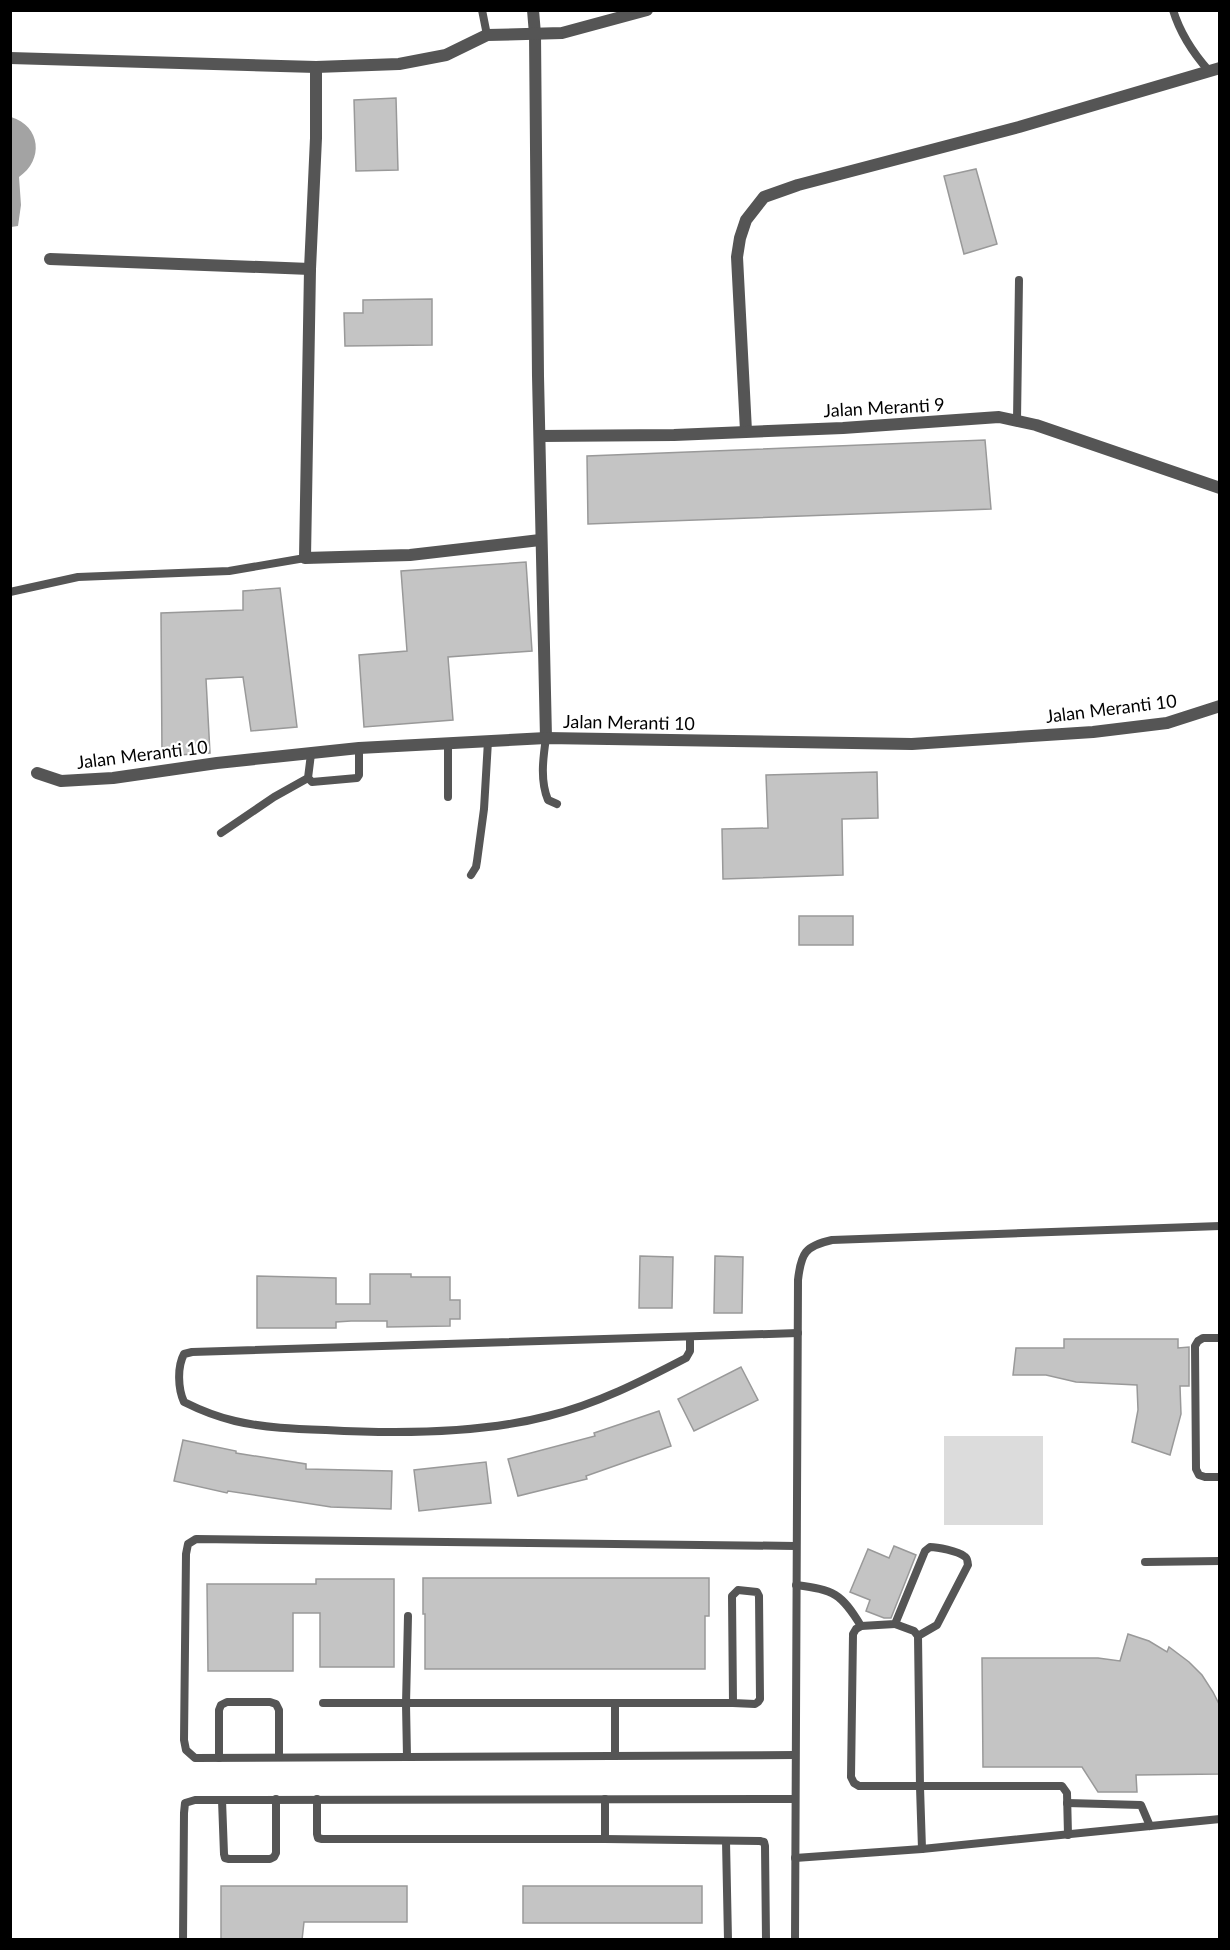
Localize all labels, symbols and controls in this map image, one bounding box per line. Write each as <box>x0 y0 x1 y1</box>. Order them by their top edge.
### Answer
street label: Jalan Meranti 9 <box>823 393 945 421</box>
street label: Jalan Meranti 10 <box>1044 689 1178 727</box>
street label: Jalan Meranti 10 <box>563 710 695 734</box>
street label: Jalan Meranti 10 <box>75 735 209 773</box>

